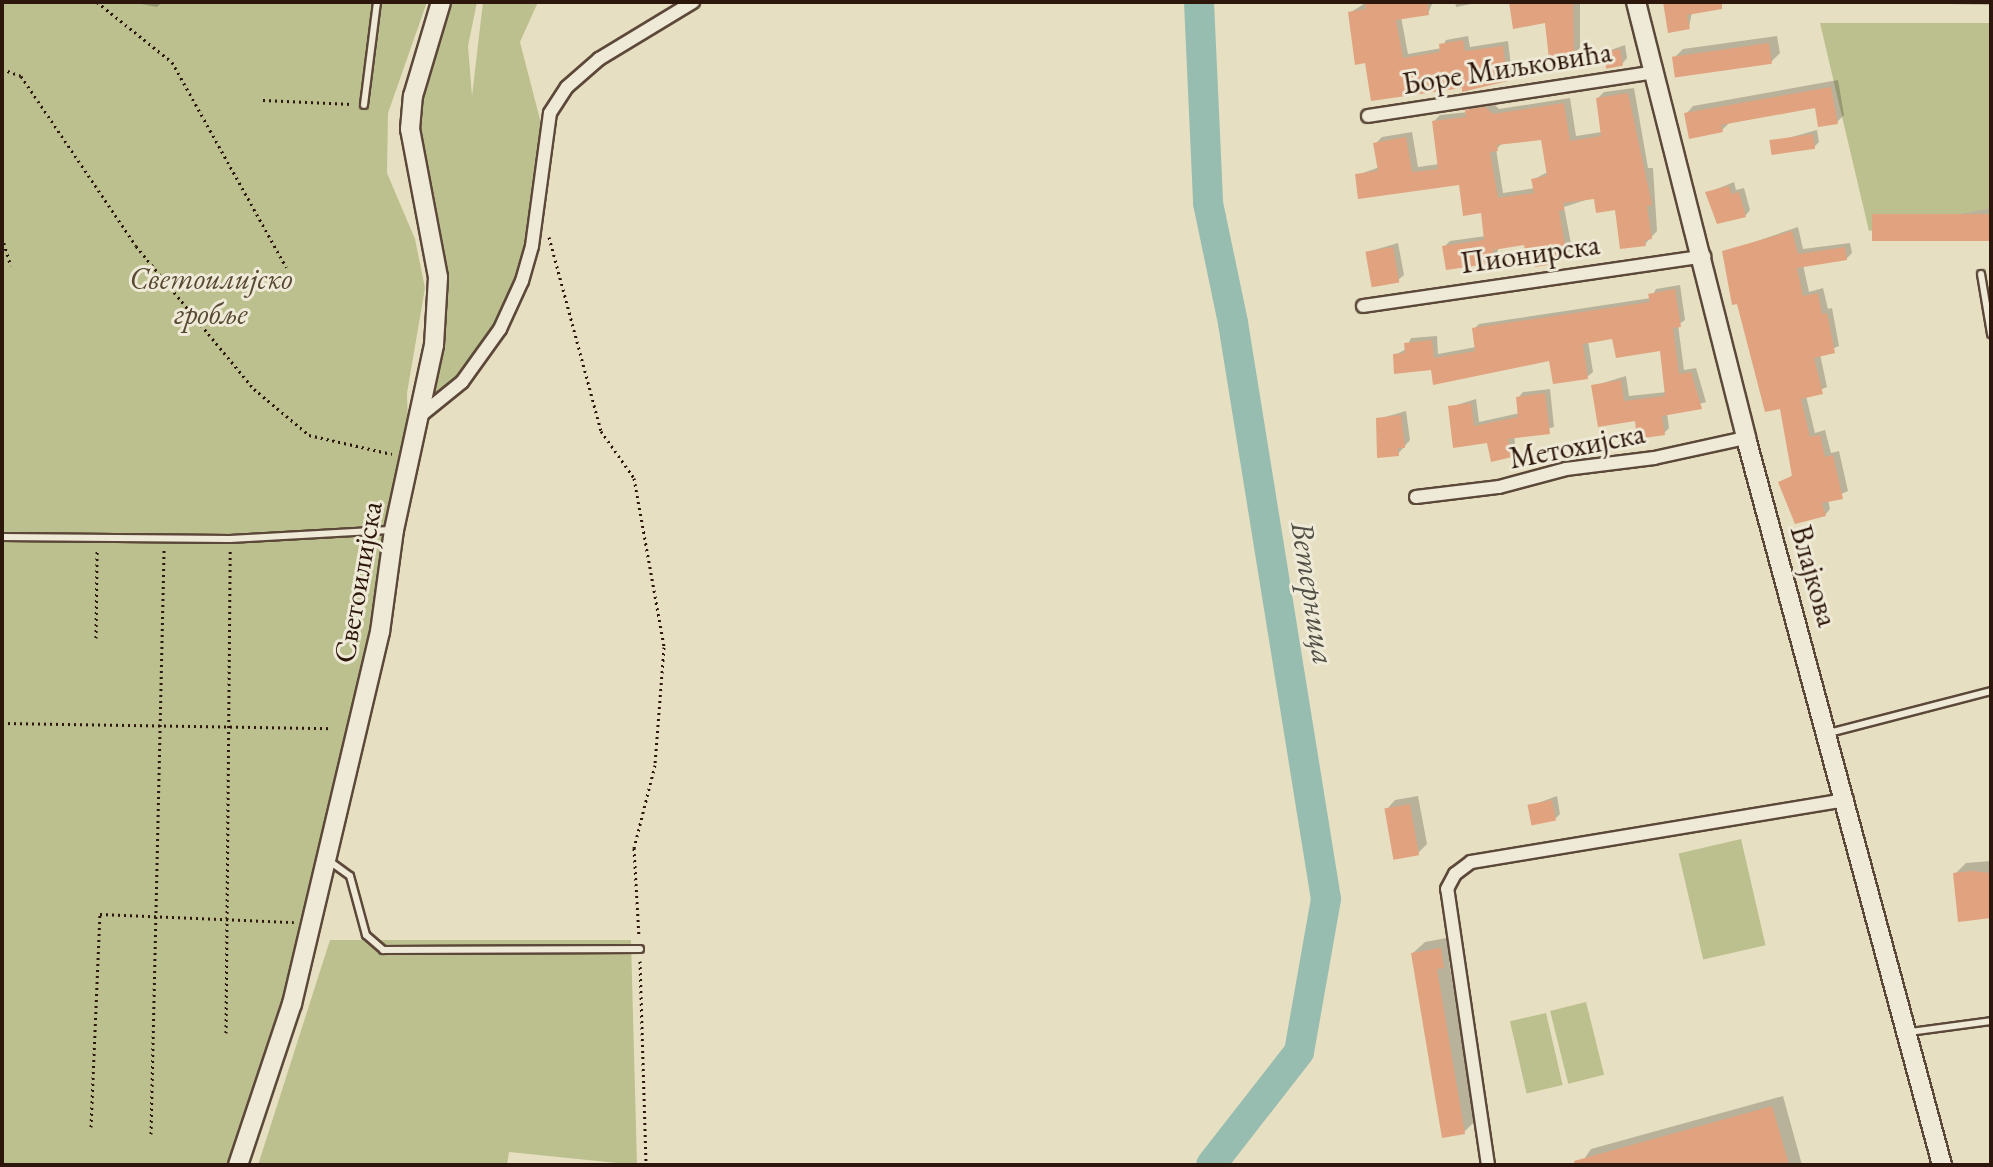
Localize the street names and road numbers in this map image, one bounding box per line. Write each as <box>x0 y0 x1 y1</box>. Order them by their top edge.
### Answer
street label: Боре Миљковића <box>1400 34 1614 102</box>
street label: Пионирска <box>1458 226 1602 282</box>
street label: Метохијска <box>1506 415 1648 477</box>
street label: Светоилијска <box>326 498 390 666</box>
street label: Влајкова <box>1782 521 1846 631</box>

